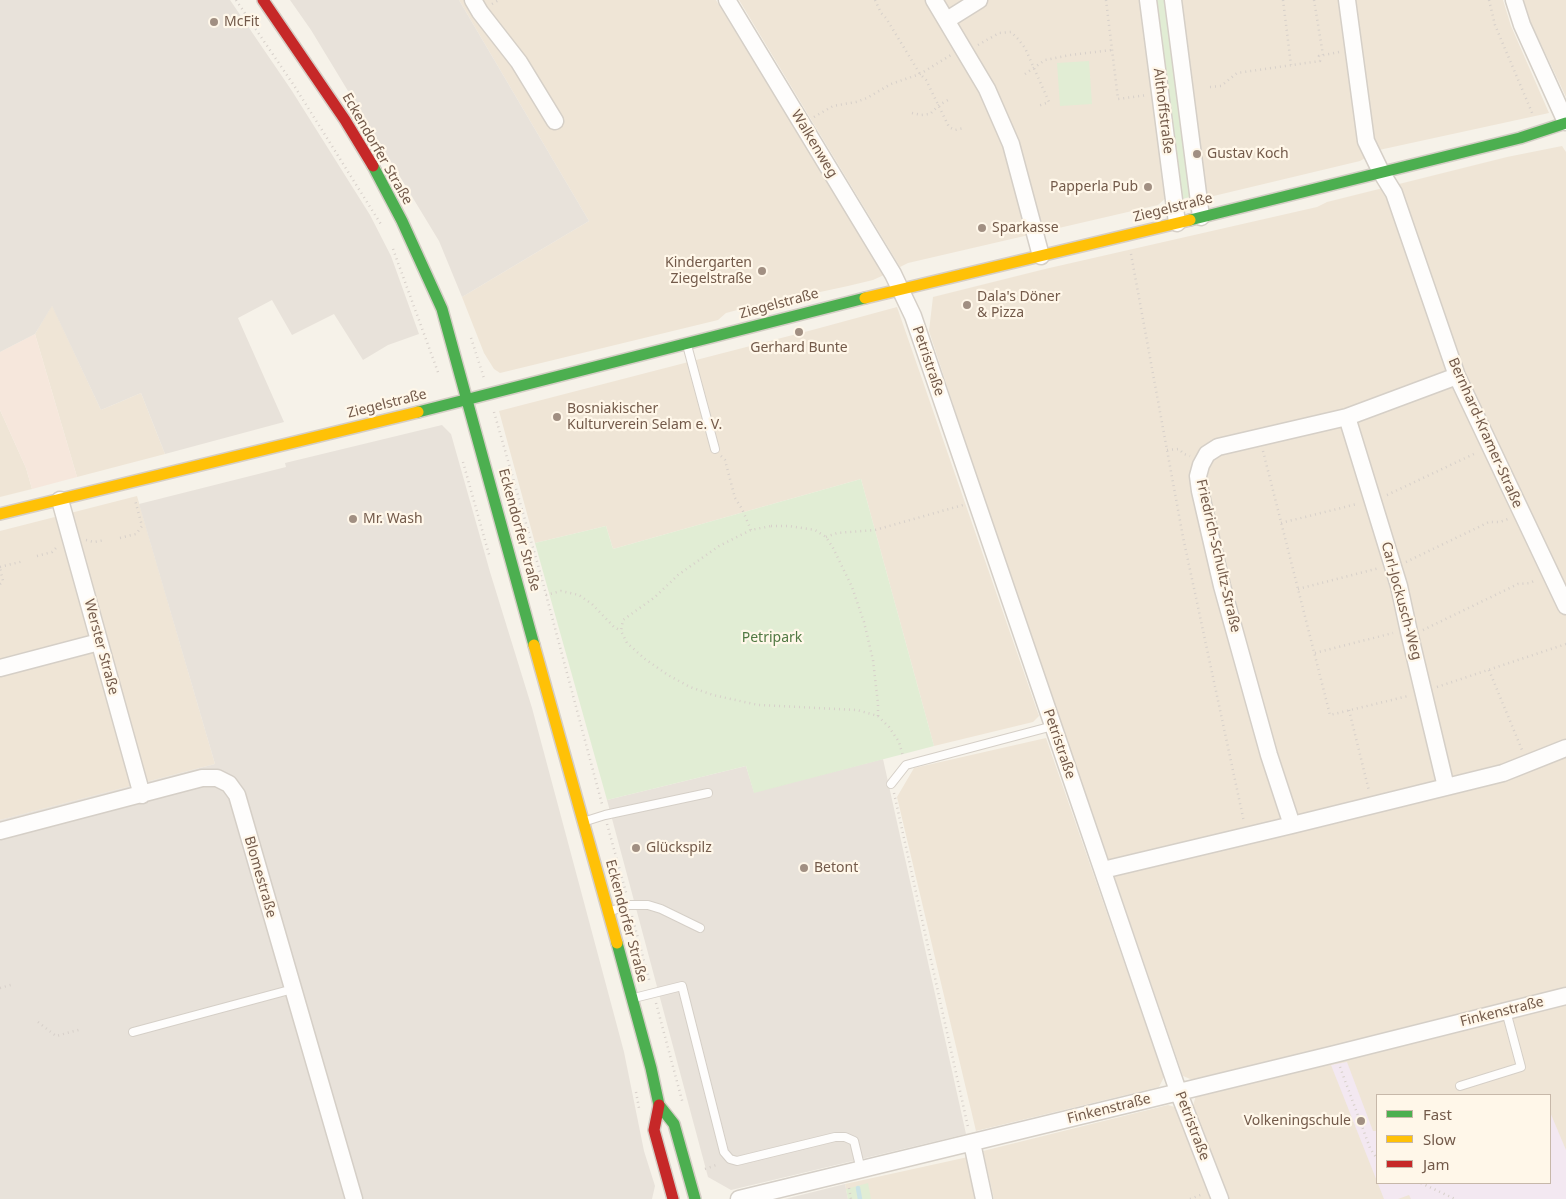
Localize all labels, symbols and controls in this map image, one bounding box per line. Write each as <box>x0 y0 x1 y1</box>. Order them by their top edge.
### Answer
place label: McFit <box>224 14 259 30</box>
marker: McFit <box>208 16 220 28</box>
street label: Althoffstraße <box>1149 67 1177 155</box>
street label: Eckendorfer Straße <box>338 90 416 208</box>
street label: Walkenweg <box>787 107 841 181</box>
place label: Gustav Koch <box>1207 146 1289 162</box>
marker: Gustav Koch <box>1191 148 1203 160</box>
place label: Papperla Pub <box>1050 179 1138 195</box>
marker: Papperla Pub <box>1142 181 1154 193</box>
street label: Ziegelstraße <box>1131 190 1215 226</box>
place label: Sparkasse <box>992 220 1059 236</box>
marker: Sparkasse <box>976 222 988 234</box>
place label: Kindergarten Ziegelstraße <box>665 255 752 288</box>
marker: Kindergarten Ziegelstraße <box>756 265 768 277</box>
street label: Ziegelstraße <box>737 285 821 323</box>
place label: Dala's Döner & Pizza <box>977 289 1060 322</box>
marker: Dala's Döner & Pizza <box>961 299 973 311</box>
street label: Petristraße <box>908 324 948 398</box>
marker: Gerhard Bunte <box>793 326 805 338</box>
place label: Gerhard Bunte <box>750 340 848 356</box>
street label: Bernhard-Kramer-Straße <box>1444 355 1526 511</box>
street label: Ziegelstraße <box>345 386 429 422</box>
place label: Bosniakischer Kulturverein Selam e. V. <box>567 401 722 434</box>
marker: Bosniakischer Kulturverein Selam e. V. <box>551 411 563 423</box>
street label: Eckendorfer Straße <box>495 467 543 593</box>
street label: Friedrich-Schultz-Straße <box>1192 478 1244 634</box>
place label: Mr. Wash <box>363 511 423 527</box>
marker: Mr. Wash <box>347 513 359 525</box>
street label: Carl-Jockusch-Weg <box>1377 540 1425 662</box>
street label: Werster Straße <box>80 597 122 697</box>
park label: Petripark <box>742 630 802 646</box>
street label: Petristraße <box>1039 707 1079 781</box>
street label: Blomestraße <box>240 834 280 920</box>
place label: Glückspilz <box>646 840 712 856</box>
marker: Glückspilz <box>630 842 642 854</box>
street label: Eckendorfer Straße <box>602 858 650 984</box>
place label: Betont <box>814 860 858 876</box>
marker: Betont <box>798 862 810 874</box>
street label: Finkenstraße <box>1459 994 1545 1030</box>
street label: Petristraße <box>1171 1089 1213 1163</box>
street label: Finkenstraße <box>1066 1091 1152 1127</box>
legend <box>1376 1094 1551 1184</box>
text: Fast <box>1423 1104 1452 1124</box>
place label: Volkeningschule <box>1244 1113 1351 1129</box>
marker: Volkeningschule <box>1355 1115 1367 1127</box>
text: Slow <box>1423 1129 1456 1149</box>
text: Jam <box>1423 1154 1450 1174</box>

